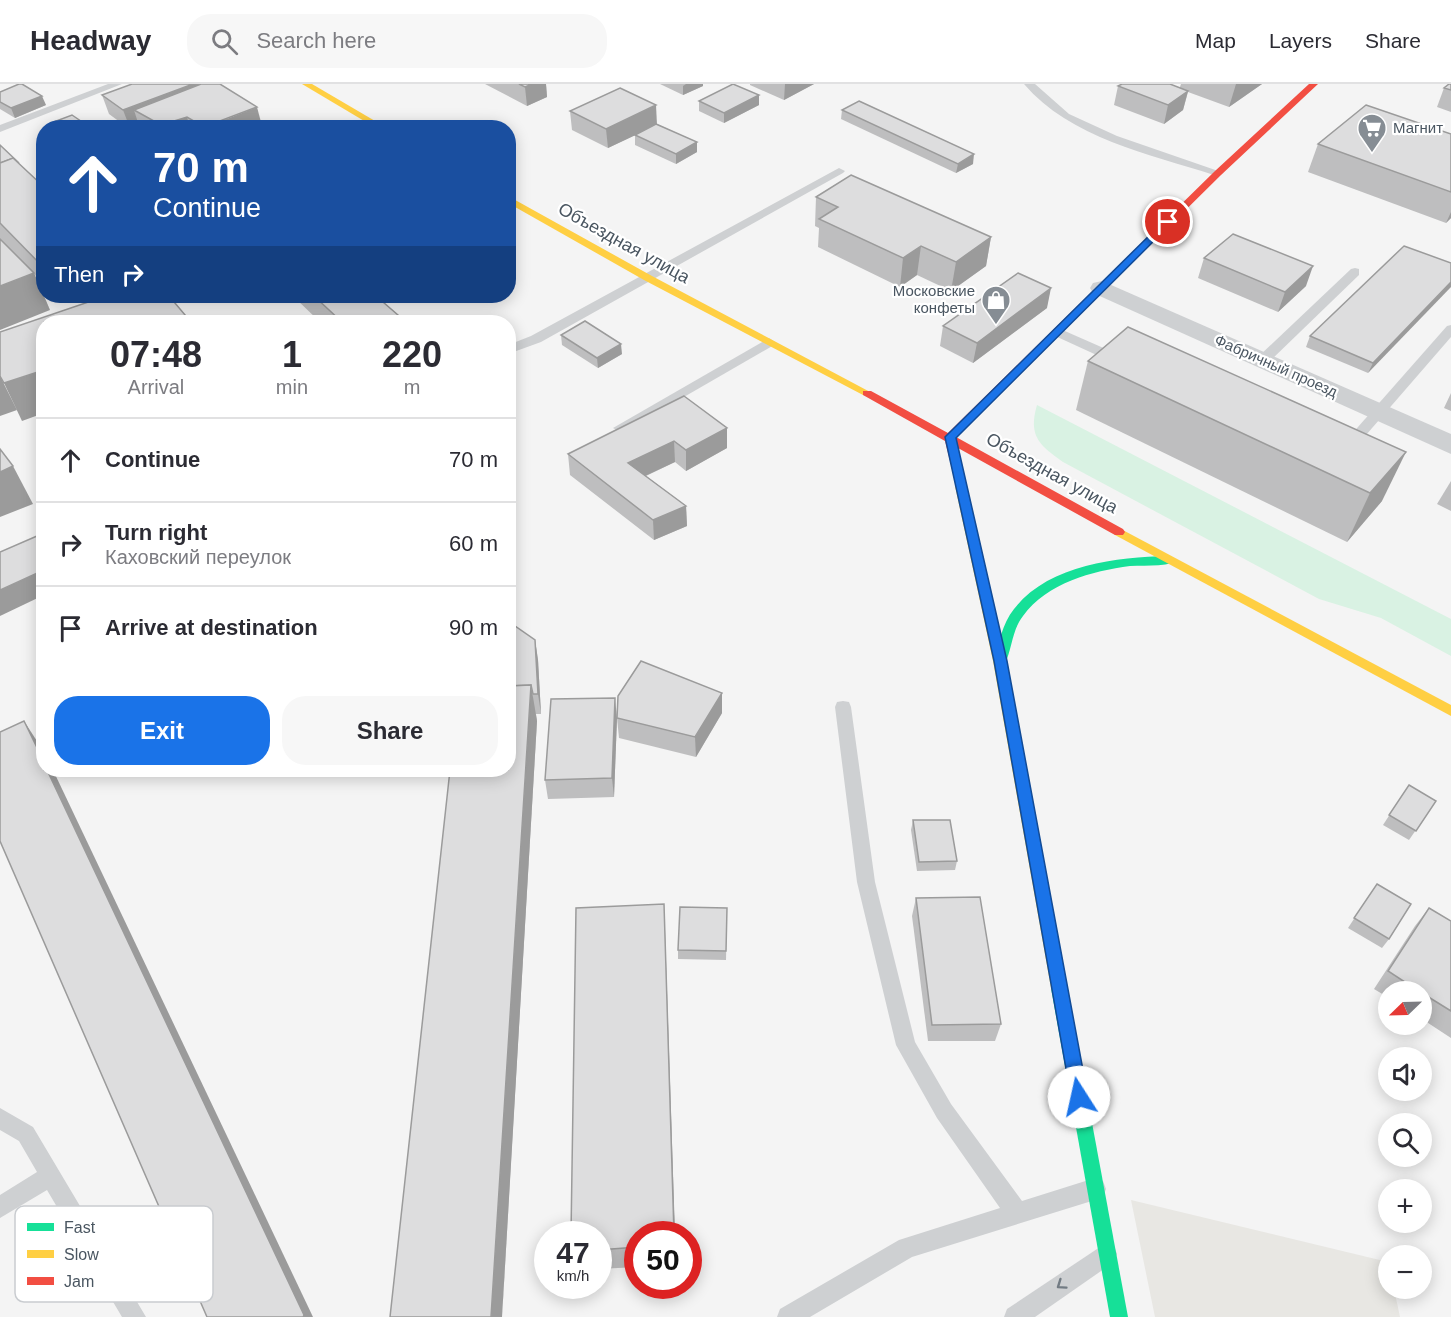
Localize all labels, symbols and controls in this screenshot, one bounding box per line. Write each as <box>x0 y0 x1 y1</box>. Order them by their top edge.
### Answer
search box <box>187 14 607 68</box>
text: Headway <box>30 25 151 56</box>
icon: search <box>208 25 241 58</box>
text: Search here <box>256 28 376 53</box>
text: Map <box>1195 29 1236 52</box>
text: Layers <box>1269 29 1332 52</box>
text: Share <box>1365 29 1421 52</box>
supermarket icon: Магнит <box>1356 112 1388 154</box>
place label: Магнит <box>1393 119 1443 136</box>
icon: ahead <box>54 144 132 222</box>
text: 70 m <box>153 144 249 191</box>
text: Continue <box>153 193 261 223</box>
pin <box>1142 196 1193 247</box>
street label: Объездная улица <box>555 199 694 288</box>
icon: arrive <box>1151 205 1184 238</box>
icon: right <box>116 258 149 291</box>
text: Then <box>54 262 104 287</box>
place label: Московские конфеты <box>893 282 975 316</box>
shop icon: Московские конфеты <box>980 284 1012 326</box>
street label: Фабричный проезд <box>1212 331 1340 400</box>
text: 07:48 <box>110 334 202 375</box>
text: 1 <box>282 334 302 375</box>
text: 220 <box>382 334 442 375</box>
text: Arrival <box>128 376 184 398</box>
text: min <box>276 376 308 398</box>
text: m <box>404 376 420 398</box>
street label: Объездная улица <box>983 429 1122 518</box>
icon: ahead <box>54 444 87 477</box>
text: Continue <box>105 447 200 472</box>
text: 70 m <box>449 447 498 472</box>
text: Turn right <box>105 520 207 545</box>
icon: right <box>54 528 87 561</box>
text: 60 m <box>449 531 498 556</box>
text: Каховский переулок <box>105 546 291 568</box>
icon: arrive <box>54 612 87 645</box>
text: Arrive at destination <box>105 615 318 640</box>
text: 90 m <box>449 615 498 640</box>
button: Exit <box>54 696 270 765</box>
button: Share <box>282 696 498 765</box>
north arrow <box>1378 981 1432 1035</box>
map controls <box>1378 981 1432 1299</box>
button: sound <box>1378 1047 1432 1101</box>
position arrow <box>1047 1065 1111 1129</box>
button: search <box>1378 1113 1432 1167</box>
button: + <box>1378 1179 1432 1233</box>
legend <box>15 1206 213 1302</box>
text: Fast <box>64 1219 96 1236</box>
speed limit sign: 50 <box>624 1221 702 1299</box>
text: 47 <box>556 1236 590 1269</box>
button: − <box>1378 1245 1432 1299</box>
text: Slow <box>64 1246 99 1263</box>
text: km/h <box>557 1267 589 1284</box>
text: Jam <box>64 1273 94 1290</box>
one-way arrow <box>1057 1278 1068 1289</box>

